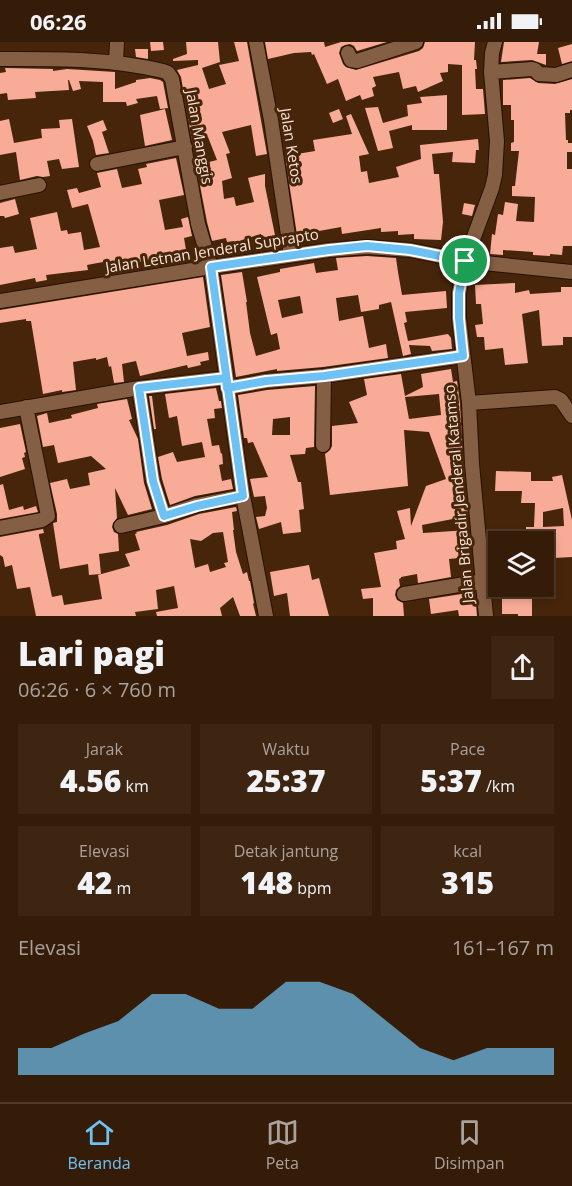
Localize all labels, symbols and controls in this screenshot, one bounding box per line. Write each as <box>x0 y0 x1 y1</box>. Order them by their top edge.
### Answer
text: 06:26 <box>30 6 87 36</box>
street label: Jalan Manggis <box>181 86 218 186</box>
street label: Jalan Ketos <box>276 104 308 185</box>
street label: Jalan Letnan Jenderal Suprapto <box>102 223 320 277</box>
pin <box>439 235 490 286</box>
icon: arrive <box>448 244 481 277</box>
street label: Jalan Brigadir Jenderal Katamso <box>438 384 478 606</box>
map controls <box>488 531 554 597</box>
button: layers <box>488 531 554 597</box>
text: Lari pagi <box>18 631 165 676</box>
button: share <box>491 636 554 699</box>
text: 06:26 · 6 × 760 m <box>18 676 176 703</box>
text: Jarak <box>86 738 123 760</box>
text: Waktu <box>262 738 310 760</box>
text: Pace <box>450 738 485 760</box>
text: 4.56 <box>60 760 121 801</box>
text: 25:37 <box>247 760 325 801</box>
text: 5:37 <box>420 760 482 801</box>
text: km <box>121 775 149 797</box>
text: /km <box>482 775 515 797</box>
text: Elevasi <box>79 840 130 862</box>
text: Detak jantung <box>234 840 338 862</box>
text: kcal <box>453 840 482 862</box>
text: 42 <box>77 862 112 903</box>
text: 148 <box>240 862 293 903</box>
text: 315 <box>441 862 494 903</box>
text: m <box>112 877 131 899</box>
text: bpm <box>293 877 332 899</box>
text: Elevasi <box>18 934 81 961</box>
text: 161–167 m <box>452 934 554 961</box>
tab: Beranda <box>67 1116 131 1174</box>
tab: Peta <box>266 1116 299 1174</box>
tab: Disimpan <box>434 1116 505 1174</box>

